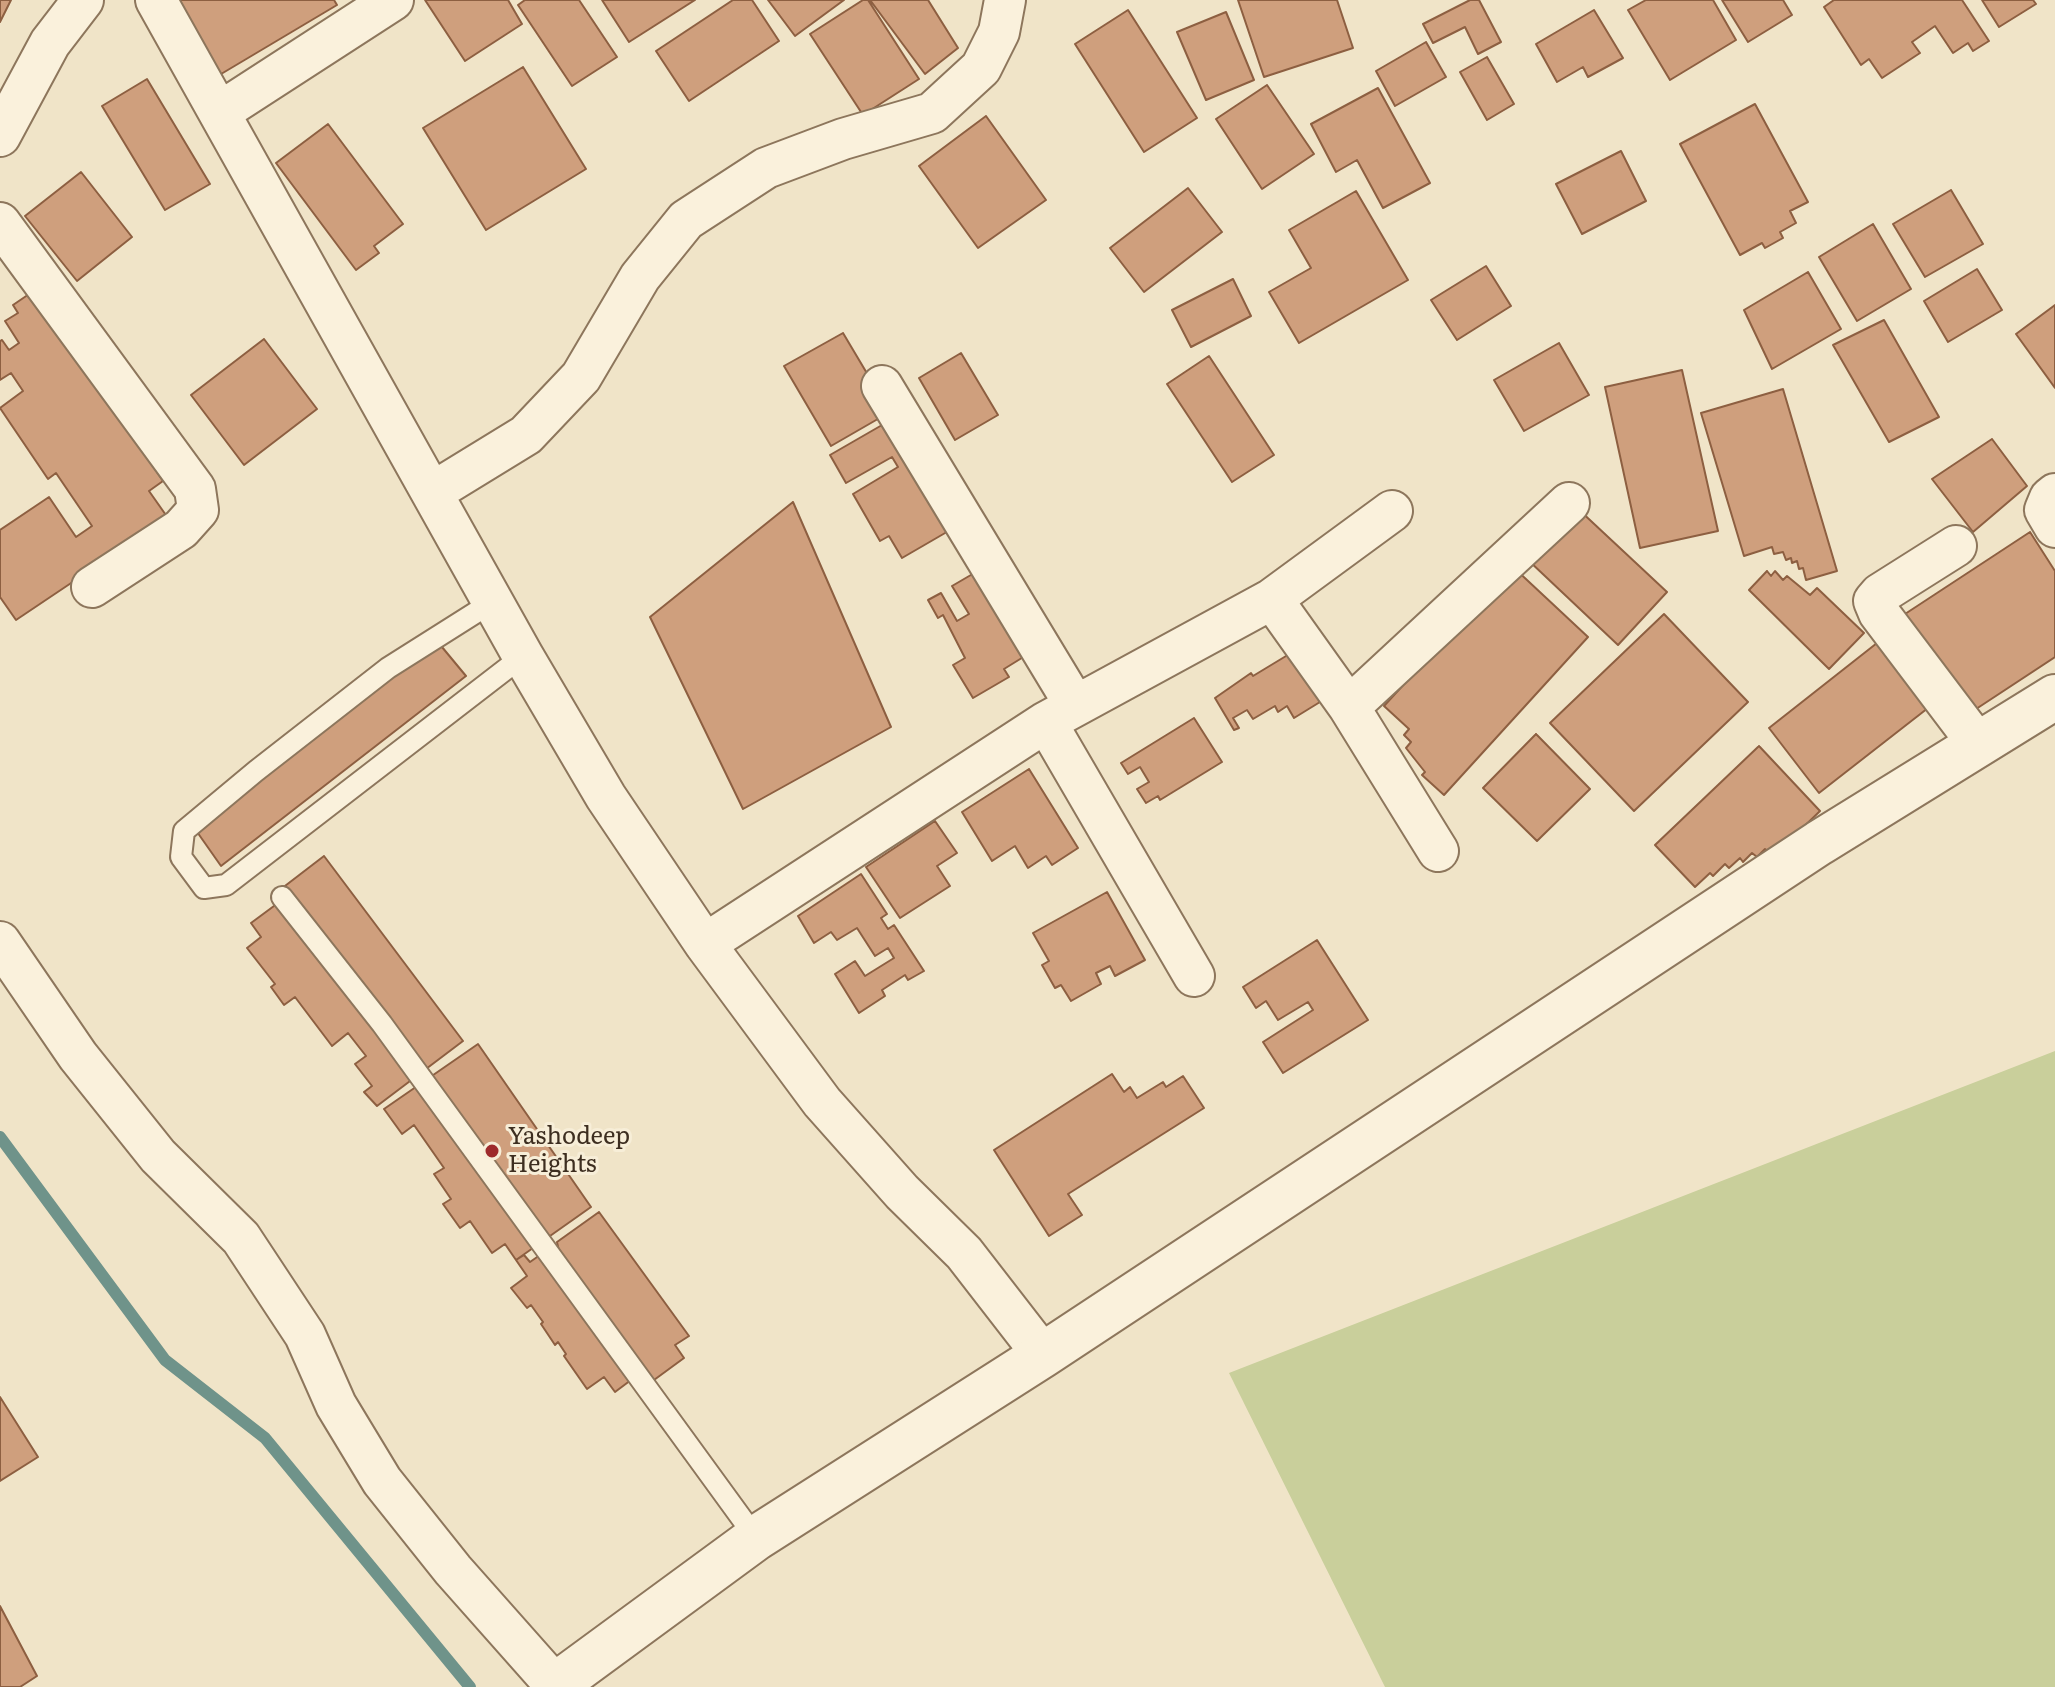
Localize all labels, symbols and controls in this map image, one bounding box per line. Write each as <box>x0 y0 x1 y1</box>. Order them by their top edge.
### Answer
place label: Yashodeep Heights <box>508 1123 630 1179</box>
marker: Yashodeep Heights <box>483 1142 501 1160</box>

